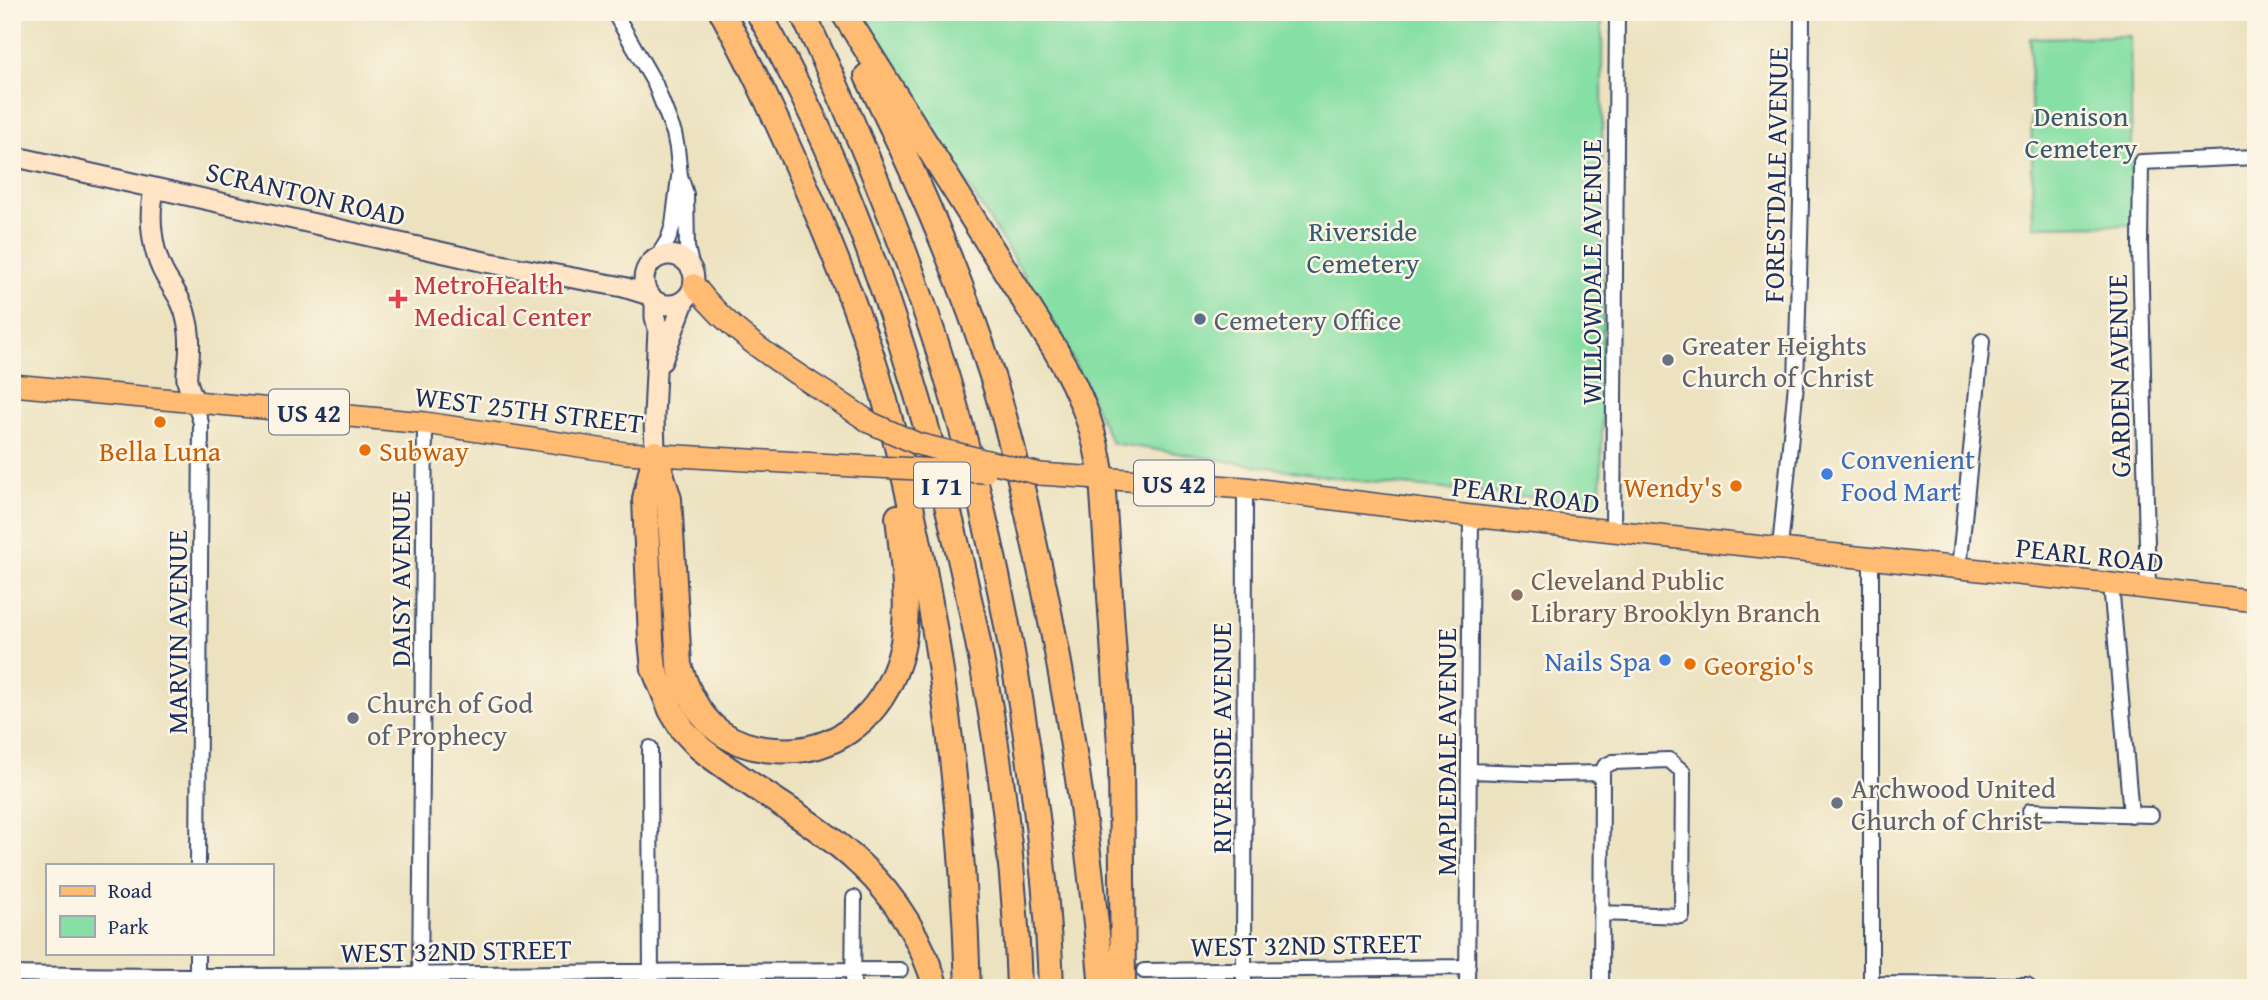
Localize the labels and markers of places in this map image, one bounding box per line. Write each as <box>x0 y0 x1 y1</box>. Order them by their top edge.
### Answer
place label: MetroHealth Medical Center <box>414 263 592 336</box>
marker: MetroHealth Medical Center <box>388 289 408 309</box>
place label: Cemetery Office <box>1214 299 1401 340</box>
marker: Cemetery Office <box>1192 311 1208 327</box>
place label: Greater Heights Church of Christ <box>1682 324 1874 397</box>
marker: Greater Heights Church of Christ <box>1660 352 1676 368</box>
marker: Bella Luna <box>152 414 168 430</box>
place label: Bella Luna <box>99 430 222 471</box>
place label: Subway <box>379 430 469 471</box>
place label: Convenient Food Mart <box>1841 438 1975 511</box>
marker: Subway <box>357 442 373 458</box>
place label: Wendy's <box>1623 466 1722 507</box>
marker: Convenient Food Mart <box>1819 466 1835 482</box>
marker: Wendy's <box>1728 478 1744 494</box>
place label: Cleveland Public Library Brooklyn Branch <box>1531 559 1821 632</box>
marker: Cleveland Public Library Brooklyn Branch <box>1509 587 1525 603</box>
place label: Nails Spa <box>1544 640 1652 681</box>
place label: Georgio's <box>1704 644 1814 685</box>
marker: Nails Spa <box>1657 652 1673 668</box>
marker: Georgio's <box>1682 656 1698 672</box>
place label: Church of God of Prophecy <box>367 682 533 755</box>
marker: Church of God of Prophecy <box>345 710 361 726</box>
place label: Archwood United Church of Christ <box>1851 767 2056 840</box>
marker: Archwood United Church of Christ <box>1829 795 1845 811</box>

